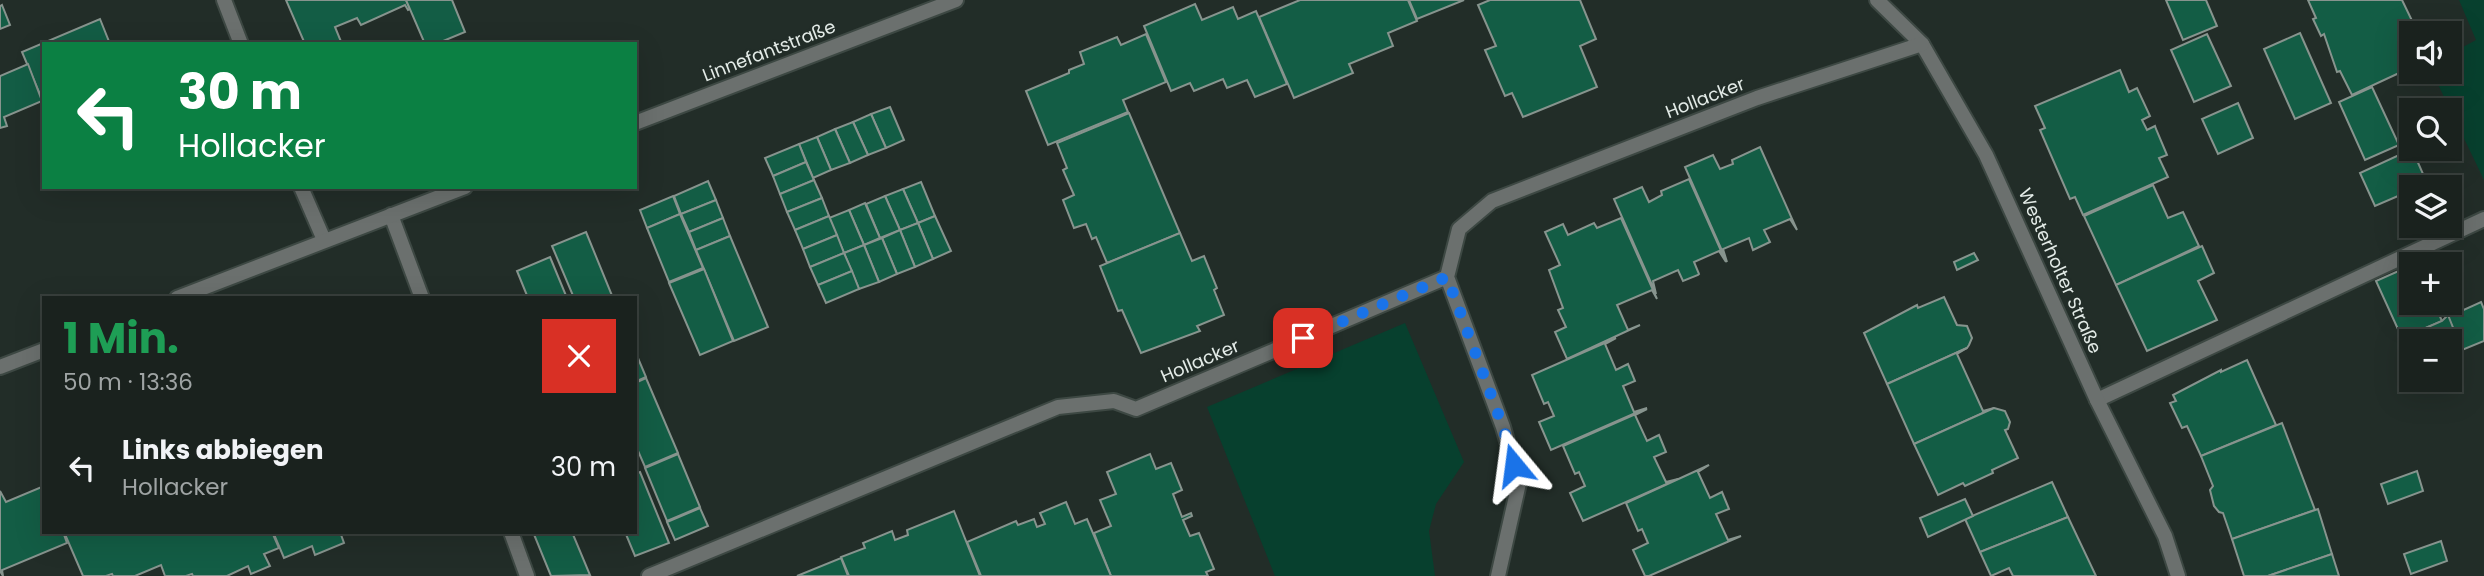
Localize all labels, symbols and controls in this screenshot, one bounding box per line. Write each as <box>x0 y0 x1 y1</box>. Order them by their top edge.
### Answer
street label: Linnefantstraße <box>699 14 839 87</box>
map controls <box>2399 21 2462 392</box>
button: sound <box>2399 21 2462 84</box>
text: 30 m <box>178 58 302 126</box>
icon: left <box>63 70 154 161</box>
street label: Hollacker <box>1662 71 1748 124</box>
button: search <box>2399 98 2462 161</box>
text: Hollacker <box>178 123 326 168</box>
button: layers <box>2399 175 2462 238</box>
street label: Westerholter Straße <box>2013 184 2108 357</box>
button: + <box>2399 252 2462 315</box>
pin <box>1273 308 1333 368</box>
text: 1 Min. <box>63 309 179 368</box>
button: close <box>542 319 616 393</box>
icon: arrive <box>1284 319 1322 357</box>
button: − <box>2399 329 2462 392</box>
street label: Hollacker <box>1157 333 1243 388</box>
text: 50 m · 13:36 <box>63 366 193 398</box>
position arrow <box>1477 428 1551 502</box>
text: Links abbiegen <box>122 432 324 468</box>
icon: left <box>63 449 101 487</box>
text: 30 m <box>551 449 616 485</box>
text: Hollacker <box>122 471 228 503</box>

